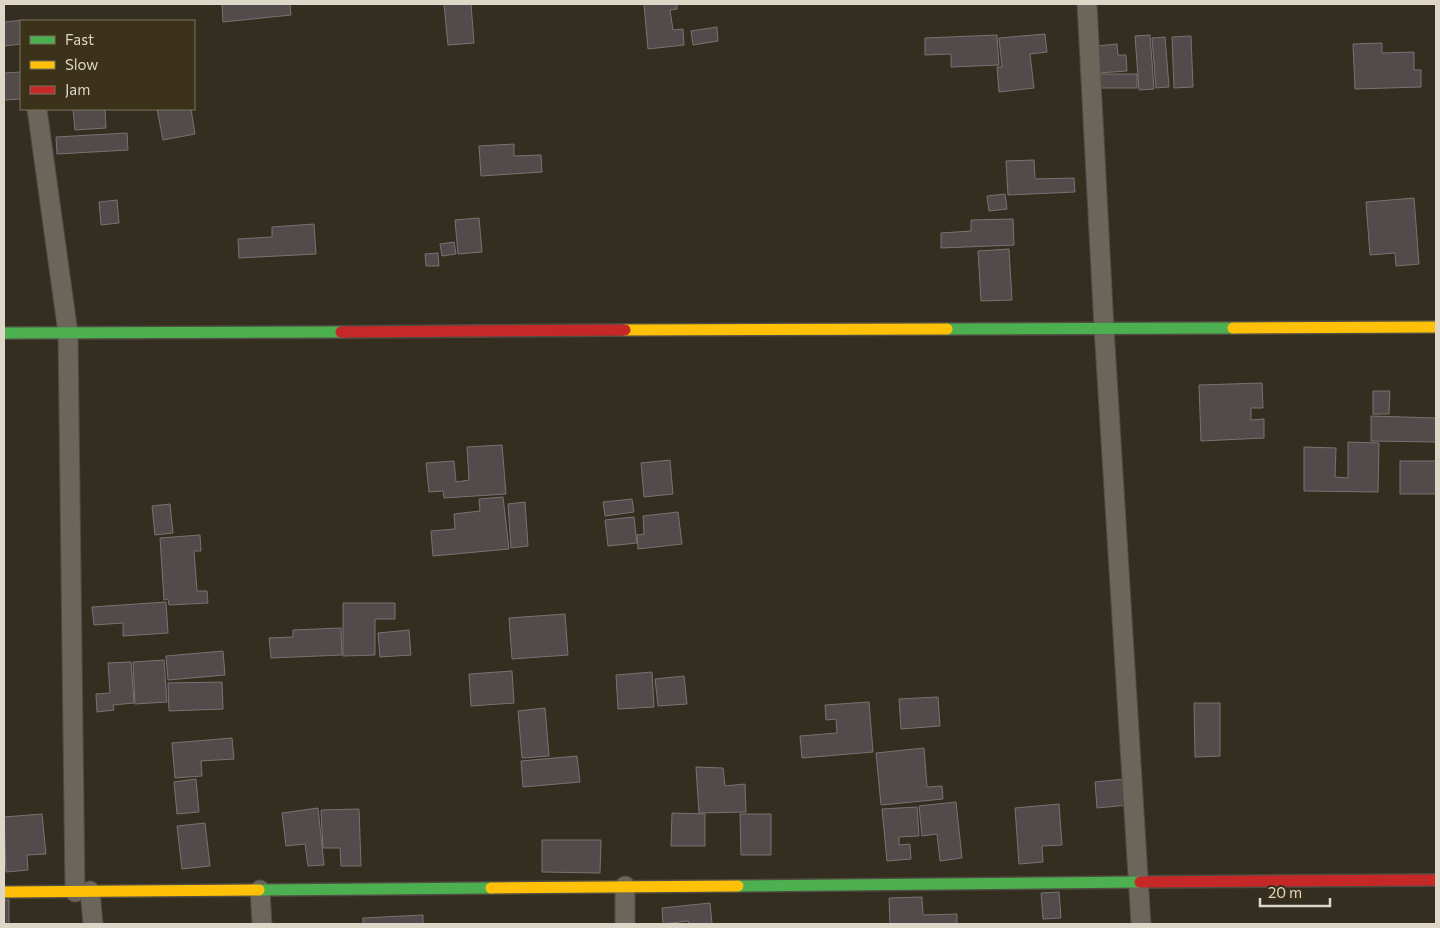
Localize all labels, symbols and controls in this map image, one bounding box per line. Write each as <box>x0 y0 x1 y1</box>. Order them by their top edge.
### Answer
legend <box>20 20 195 110</box>
text: Fast <box>65 30 94 48</box>
text: Slow <box>65 55 98 73</box>
text: Jam <box>65 80 90 98</box>
scale bar <box>1260 876 1330 908</box>
text: 20 m <box>1268 883 1302 901</box>

